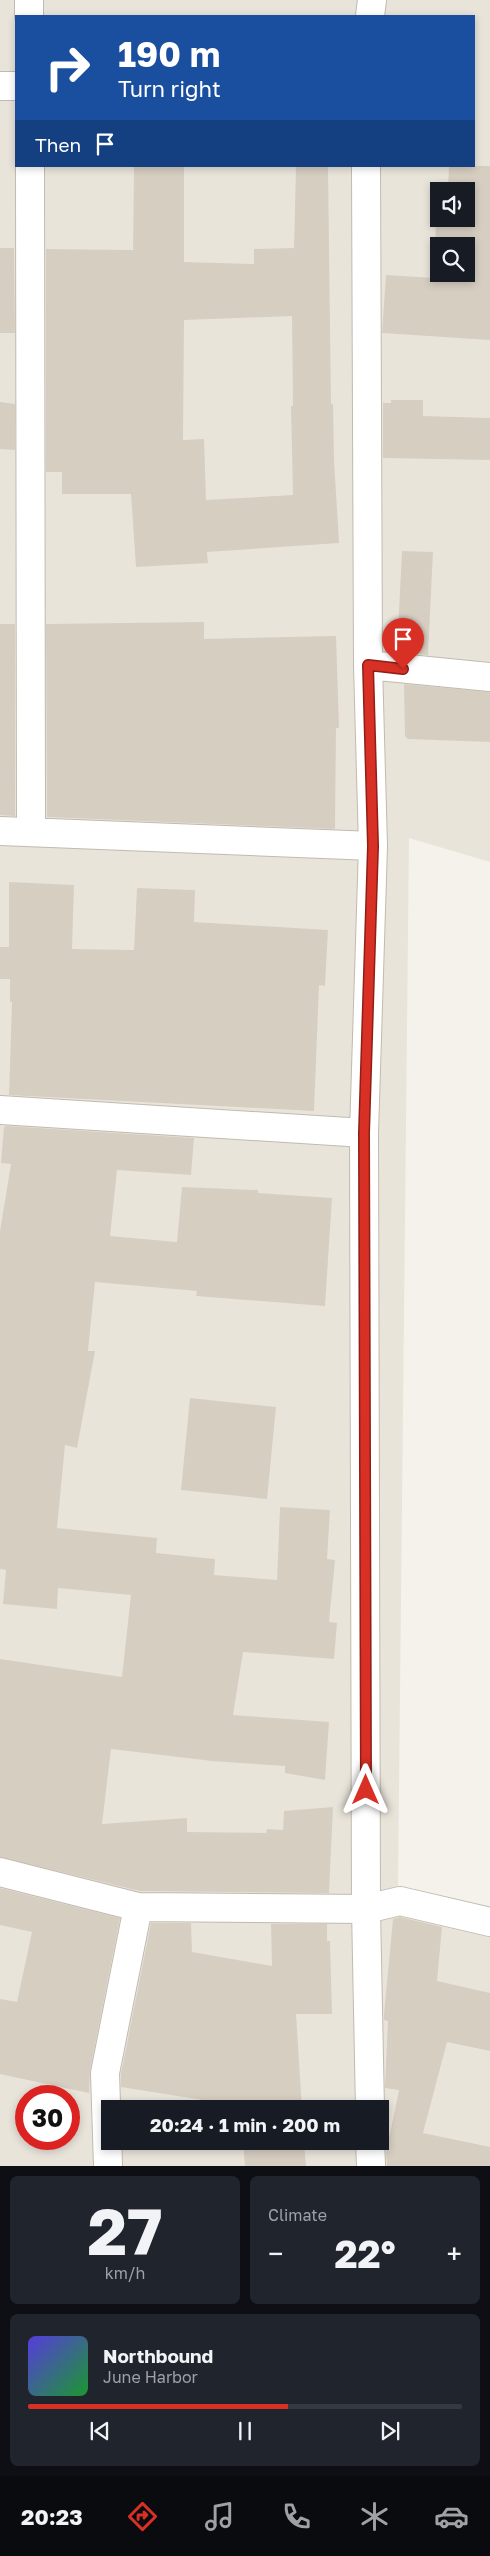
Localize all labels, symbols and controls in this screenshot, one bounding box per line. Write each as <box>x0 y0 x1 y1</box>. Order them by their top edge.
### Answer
text: 190 m <box>118 33 220 75</box>
icon: right <box>35 35 100 100</box>
text: Turn right <box>118 75 221 102</box>
icon: arrive <box>91 130 119 158</box>
text: Then <box>35 133 81 156</box>
map controls <box>430 182 475 282</box>
button: sound <box>430 182 475 227</box>
button: search <box>430 237 475 282</box>
pin <box>382 618 424 669</box>
icon: arrive <box>389 625 417 653</box>
position arrow <box>339 1763 391 1815</box>
speed limit sign: 30 <box>15 2085 80 2150</box>
text: 20:24 · 1 min · 200 m <box>150 2113 340 2136</box>
text: 27 <box>87 2191 163 2269</box>
text: Climate <box>268 2205 327 2225</box>
text: 22° <box>334 2231 396 2276</box>
text: − <box>268 2237 283 2270</box>
text: + <box>447 2237 462 2270</box>
text: km/h <box>105 2263 145 2283</box>
text: Northbound <box>103 2344 213 2367</box>
text: June Harbor <box>103 2367 198 2387</box>
icon: previous <box>86 2417 114 2445</box>
icon: pause <box>231 2417 259 2445</box>
icon: next <box>376 2417 404 2445</box>
icon: directions <box>125 2499 160 2534</box>
icon: music <box>202 2499 237 2534</box>
icon: phone <box>279 2499 314 2534</box>
icon: climate <box>357 2499 392 2534</box>
icon: car <box>434 2499 469 2534</box>
text: 20:23 <box>21 2503 83 2530</box>

